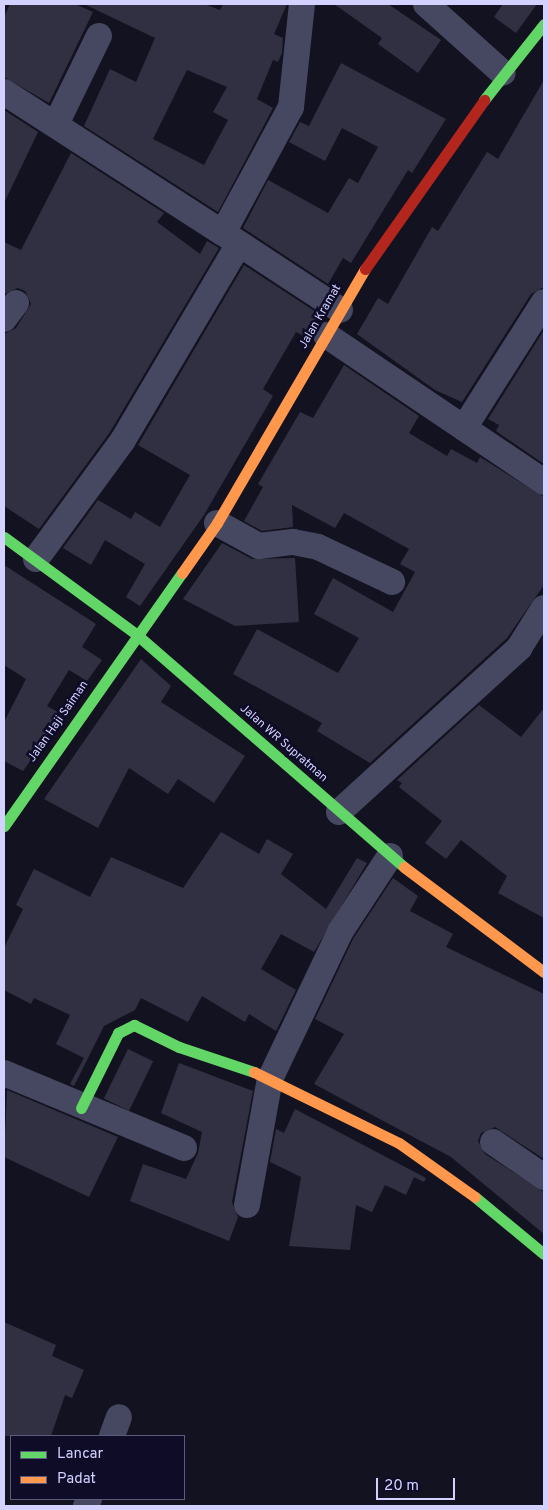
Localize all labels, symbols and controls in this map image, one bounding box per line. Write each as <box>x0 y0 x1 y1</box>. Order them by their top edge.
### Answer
street label: Jalan Kramat <box>297 282 345 352</box>
street label: Jalan Haji Saiman <box>26 679 92 765</box>
street label: Jalan WR Supratman <box>236 702 330 786</box>
legend <box>10 1435 185 1500</box>
text: Lancar <box>57 1445 103 1464</box>
scale bar <box>378 1468 457 1500</box>
text: Padat <box>57 1470 96 1489</box>
text: 20 m <box>384 1477 419 1496</box>

